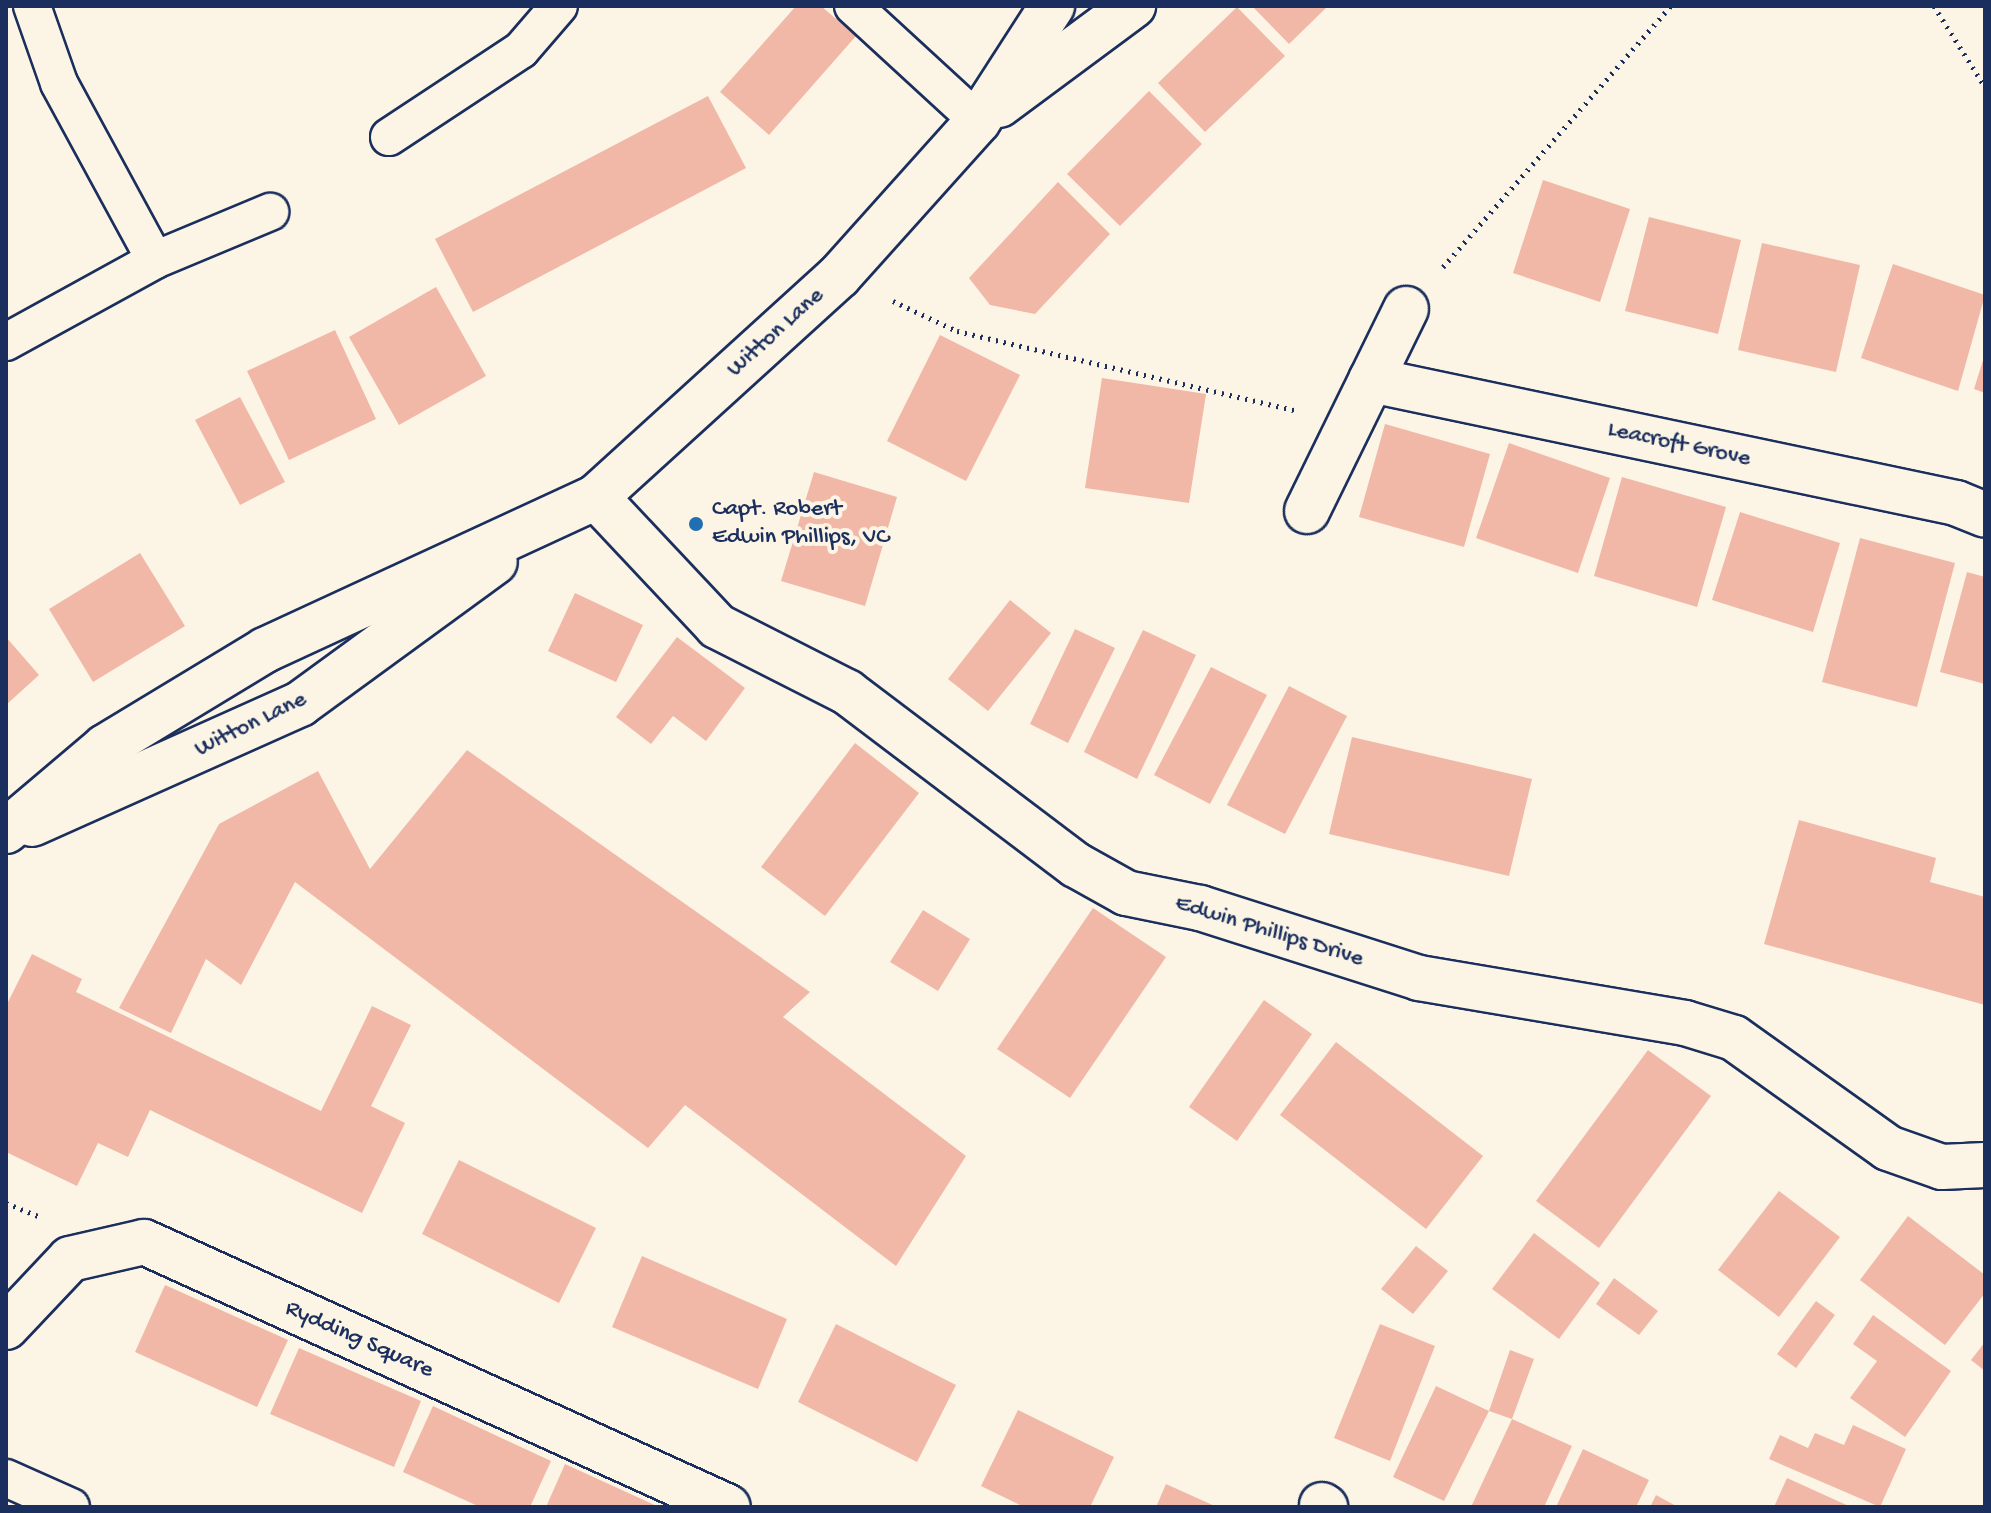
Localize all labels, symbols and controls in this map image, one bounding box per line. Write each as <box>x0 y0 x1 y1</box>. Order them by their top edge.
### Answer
street label: Witton Lane <box>722 282 830 384</box>
street label: Leacroft Grove <box>1605 416 1753 474</box>
place label: Capt. Robert Edwin Phillips, VC <box>712 496 889 552</box>
marker: Capt. Robert Edwin Phillips, VC <box>687 515 705 533</box>
street label: Witton Lane <box>190 686 312 764</box>
street label: Edwin Phillips Drive <box>1171 890 1367 974</box>
street label: Rydding Square <box>280 1294 438 1386</box>

